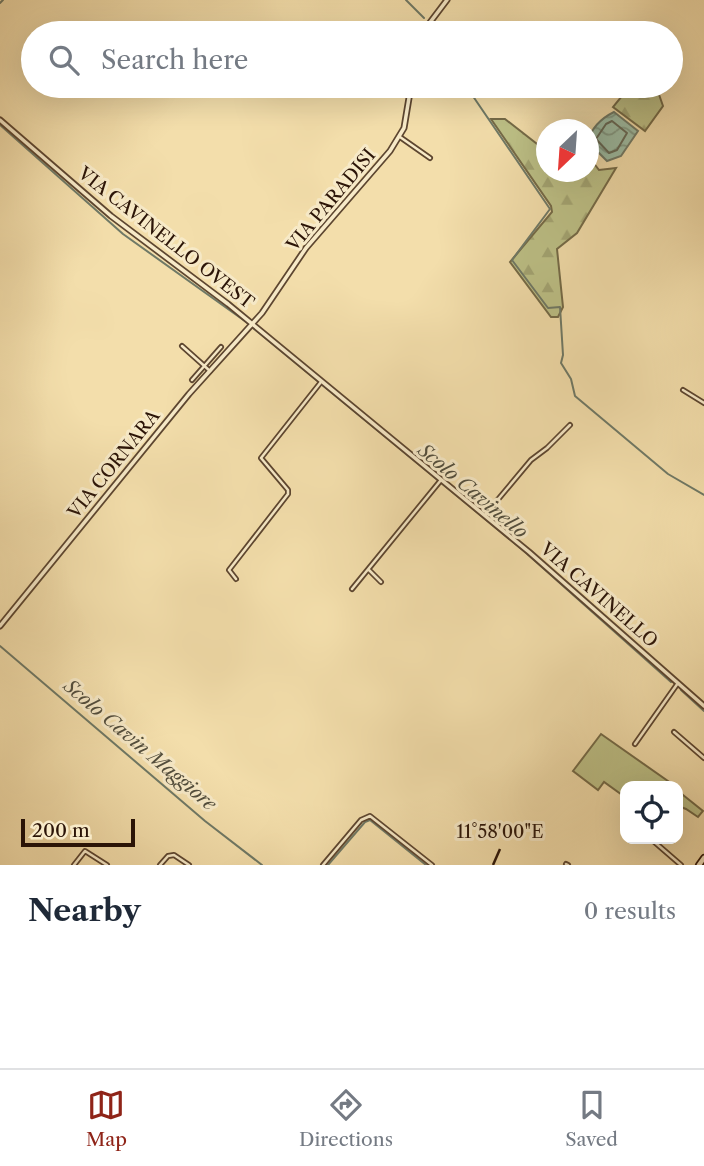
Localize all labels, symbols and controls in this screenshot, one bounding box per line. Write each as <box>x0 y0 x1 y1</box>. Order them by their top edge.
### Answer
search box <box>21 21 683 98</box>
icon: search <box>45 41 83 79</box>
text: Search here <box>101 44 248 76</box>
north arrow <box>536 119 599 182</box>
street label: VIA PARADISI <box>281 144 380 256</box>
street label: VIA CAVINELLO OVEST <box>73 162 259 314</box>
street label: VIA CORNARA <box>63 405 165 524</box>
water label: Scolo Cavinello <box>413 438 532 543</box>
street label: VIA CAVINELLO <box>535 537 662 652</box>
water label: Scolo Cavin Maggiore <box>58 674 221 816</box>
map controls <box>620 781 683 844</box>
button: locate <box>620 781 683 844</box>
scale bar <box>21 816 135 848</box>
text: 200 m <box>32 819 90 842</box>
text: 11°58'00"E <box>456 821 544 843</box>
text: Nearby <box>28 892 141 929</box>
text: 0 results <box>584 897 676 925</box>
tab: Map <box>86 1086 127 1151</box>
tab: Directions <box>299 1086 393 1151</box>
tab: Saved <box>565 1086 618 1151</box>

